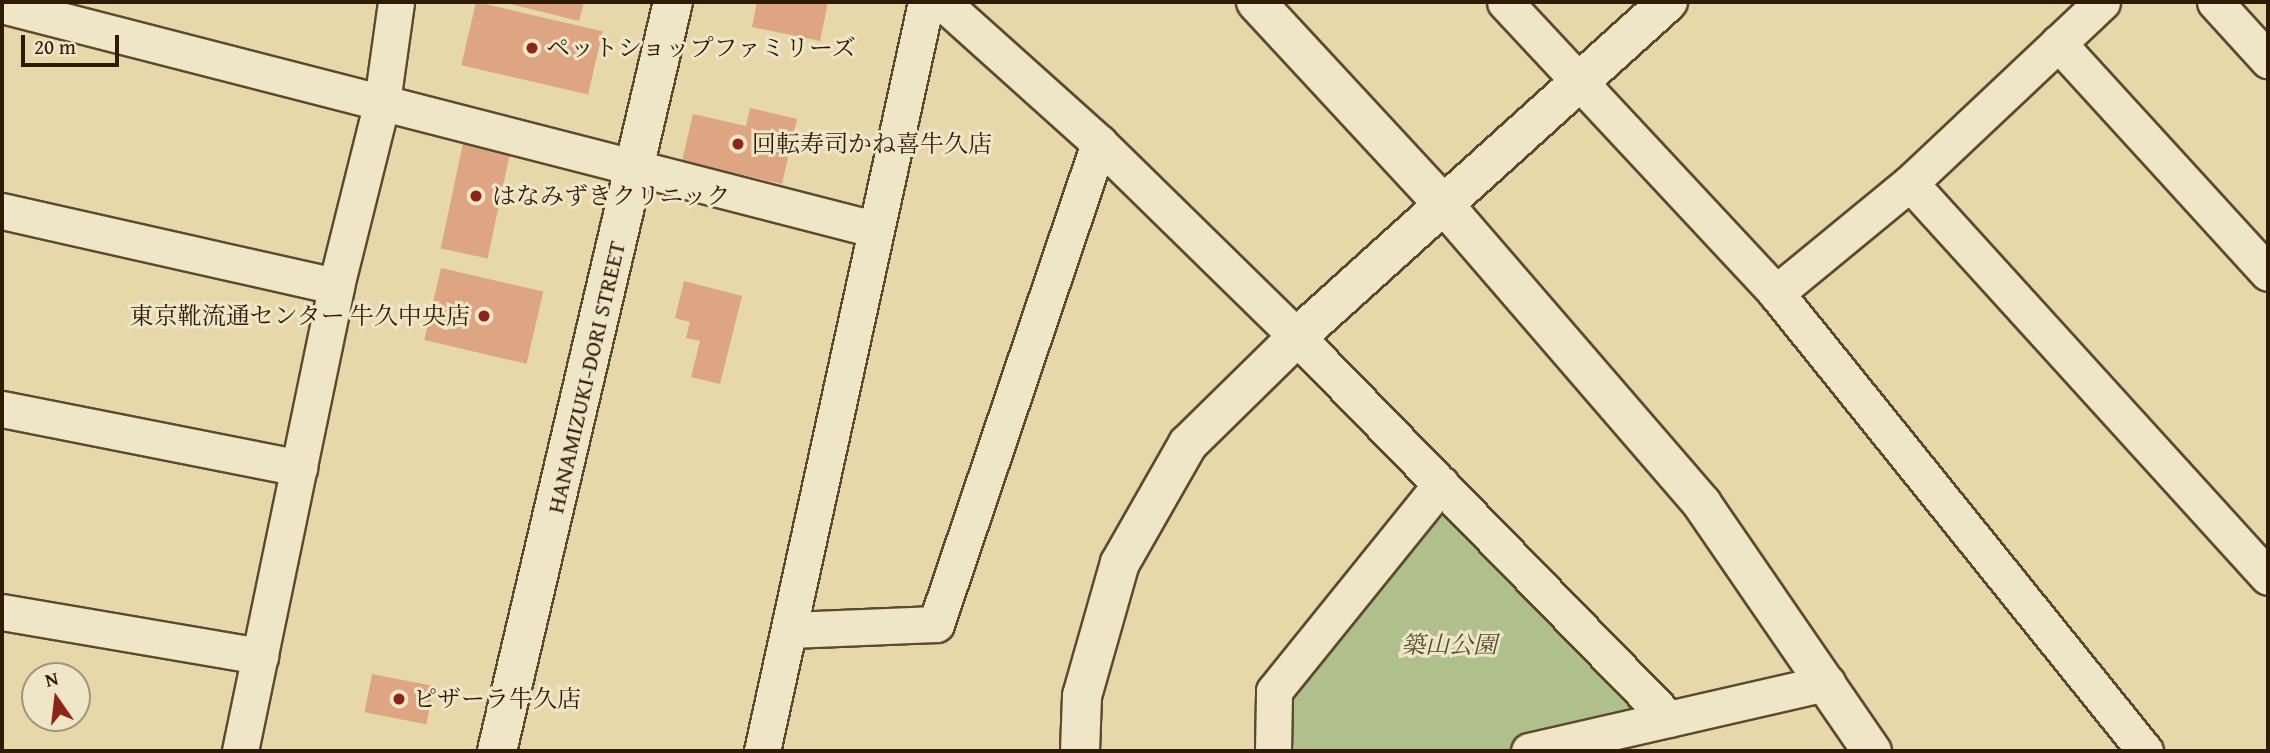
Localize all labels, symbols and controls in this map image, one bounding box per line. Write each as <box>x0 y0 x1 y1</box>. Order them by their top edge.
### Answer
scale bar <box>24 21 122 65</box>
text: 20 m <box>34 31 76 62</box>
place label: ペットショップファミリーズ <box>546 34 858 62</box>
marker: ペットショップファミリーズ <box>524 40 540 56</box>
place label: 回転寿司かね喜牛久店 <box>752 130 992 158</box>
marker: 回転寿司かね喜牛久店 <box>730 136 746 152</box>
place label: はなみずきクリニック <box>492 182 732 210</box>
marker: はなみずきクリニック <box>466 186 486 206</box>
street label: HANAMIZUKI-DORI STREET <box>541 238 631 516</box>
place label: 東京靴流通センター 牛久中央店 <box>129 302 470 330</box>
marker: 東京靴流通センター 牛久中央店 <box>476 308 492 324</box>
park label: 築山公園 <box>1401 631 1497 659</box>
north arrow <box>21 662 91 732</box>
text: N <box>42 663 61 694</box>
place label: ピザーラ牛久店 <box>413 685 581 713</box>
marker: ピザーラ牛久店 <box>391 691 407 707</box>

